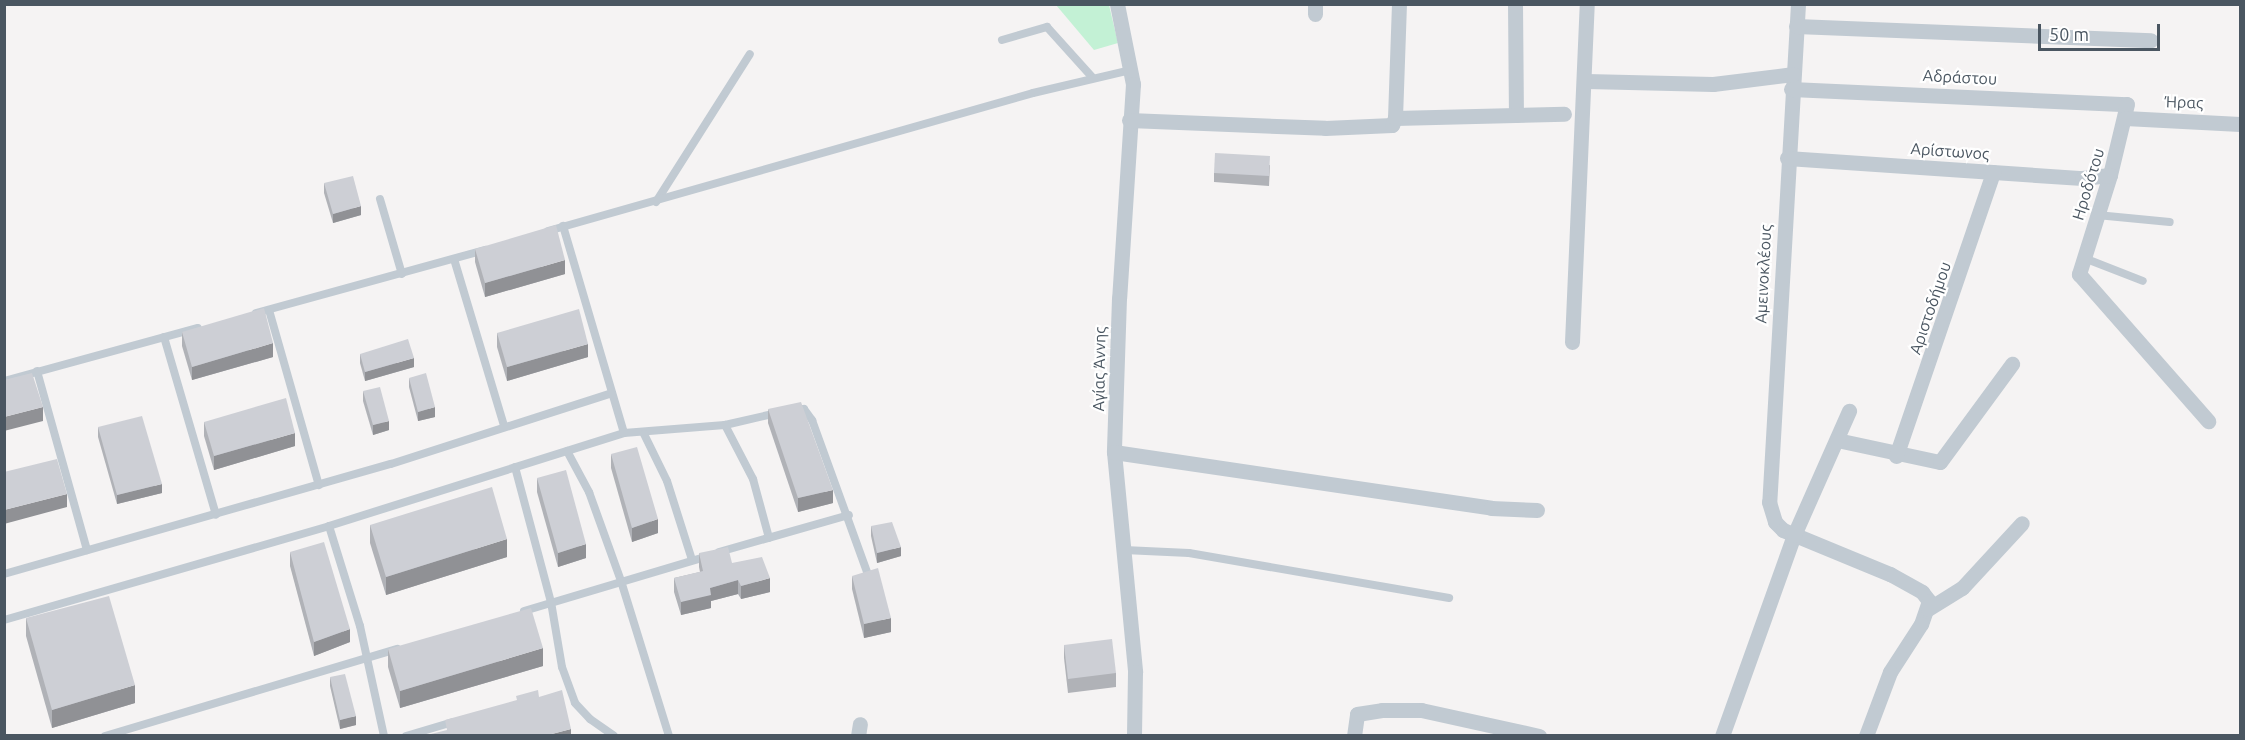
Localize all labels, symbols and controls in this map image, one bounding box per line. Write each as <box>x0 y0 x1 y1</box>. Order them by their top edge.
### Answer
scale bar <box>2041 12 2162 50</box>
text: 50 m <box>2049 24 2089 44</box>
street label: Αδράστου <box>1922 65 1998 89</box>
street label: Ήρας <box>2164 92 2204 112</box>
street label: Αρίστωνος <box>1910 139 1990 163</box>
street label: Ηροδότου <box>2068 146 2108 222</box>
street label: Αμεινοκλέους <box>1751 224 1775 324</box>
street label: Αριστοδήμου <box>1905 259 1955 357</box>
street label: Αγίας Άννης <box>1089 326 1109 412</box>

